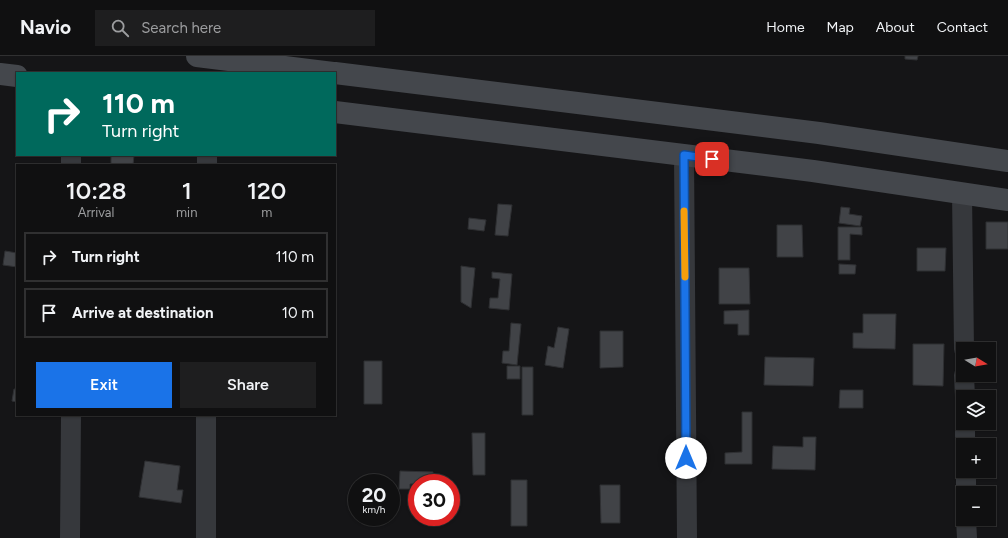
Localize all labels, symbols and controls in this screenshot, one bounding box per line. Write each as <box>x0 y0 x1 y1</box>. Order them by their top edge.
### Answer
search box <box>95 10 375 46</box>
text: Navio <box>20 16 71 39</box>
icon: search <box>109 17 131 39</box>
text: Search here <box>141 19 221 37</box>
text: Home <box>766 19 805 36</box>
text: Map <box>827 19 854 36</box>
text: About <box>876 19 915 36</box>
text: Contact <box>937 19 988 36</box>
text: 110 m <box>102 86 175 120</box>
icon: right <box>36 88 88 140</box>
text: Turn right <box>102 120 179 142</box>
pin <box>695 142 729 176</box>
icon: arrive <box>701 148 723 170</box>
text: 10:28 <box>66 176 126 205</box>
text: 1 <box>182 176 192 205</box>
text: 120 <box>247 176 286 205</box>
text: Arrival <box>78 205 114 220</box>
text: min <box>176 205 197 220</box>
text: m <box>261 205 272 220</box>
icon: right <box>38 246 60 268</box>
text: Turn right <box>72 248 140 266</box>
text: 110 m <box>276 248 314 266</box>
icon: arrive <box>38 302 60 324</box>
text: Arrive at destination <box>72 304 213 322</box>
text: 10 m <box>282 304 314 322</box>
north arrow <box>956 342 996 382</box>
map controls <box>956 342 996 526</box>
button: Exit <box>36 362 172 408</box>
button: Share <box>180 362 316 408</box>
button: layers <box>956 390 996 430</box>
position arrow <box>665 437 707 479</box>
button: + <box>956 438 996 478</box>
speed limit sign: 30 <box>408 474 460 526</box>
text: 20 <box>362 483 386 507</box>
button: − <box>956 486 996 526</box>
text: km/h <box>363 503 385 516</box>

